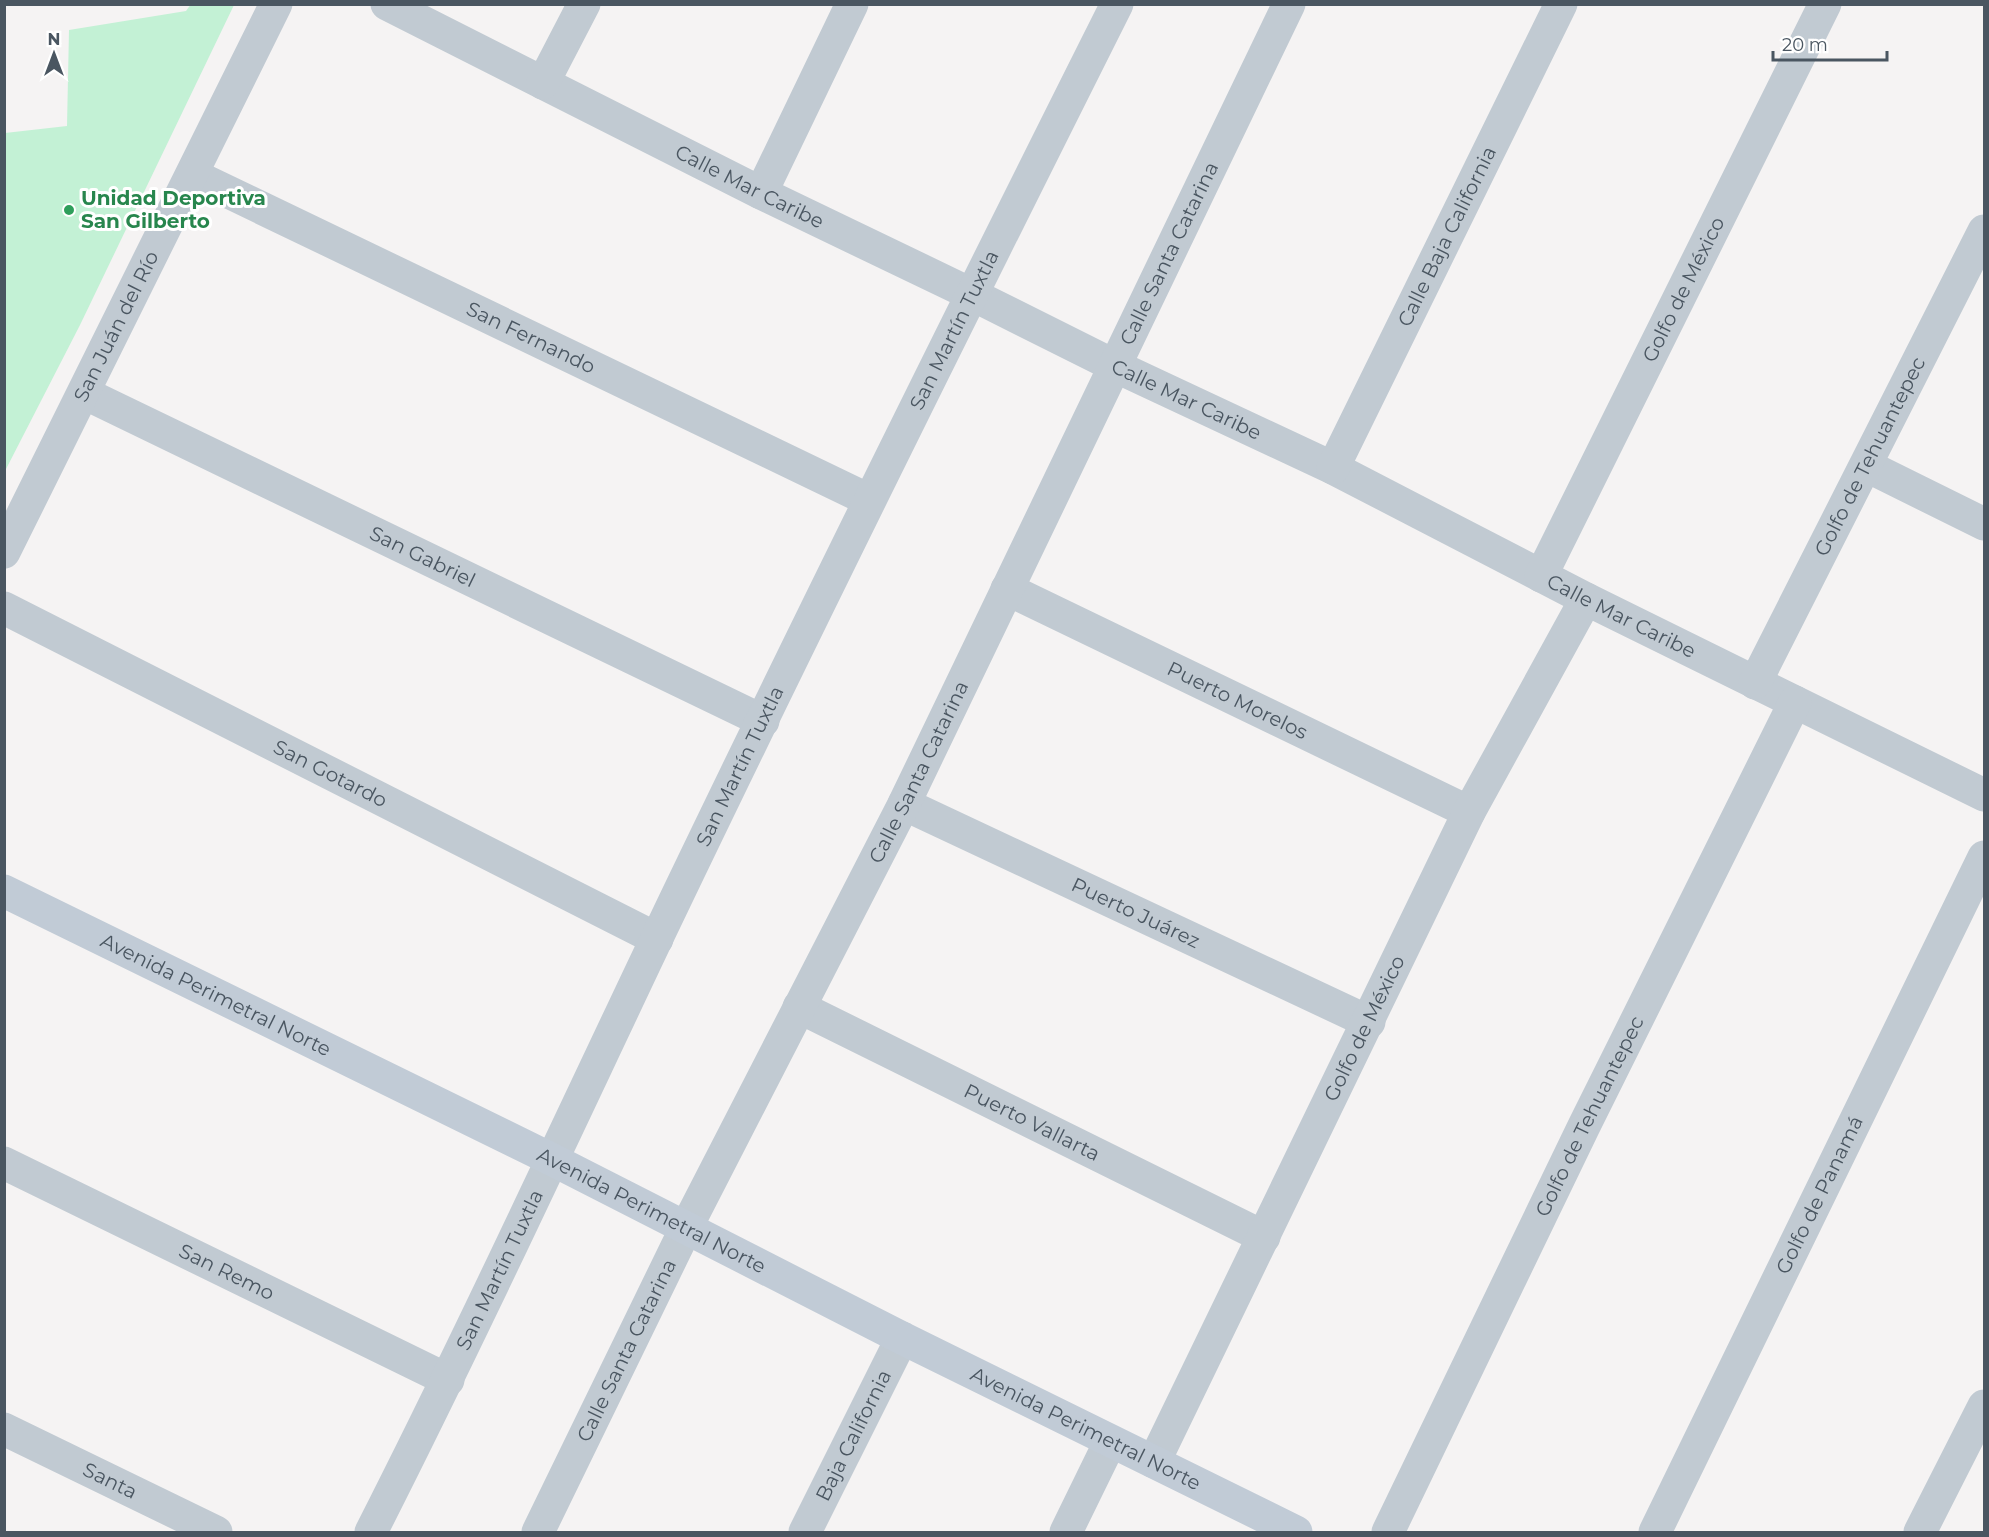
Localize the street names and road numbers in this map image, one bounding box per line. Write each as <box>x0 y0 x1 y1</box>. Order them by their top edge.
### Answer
street label: Calle Mar Caribe <box>671 140 828 233</box>
street label: Calle Baja California <box>1392 142 1501 331</box>
street label: Calle Santa Catarina <box>1115 158 1223 349</box>
street label: Golfo de México <box>1637 213 1729 366</box>
street label: San Martín Tuxtla <box>904 246 1004 414</box>
street label: San Juán del Río <box>68 247 164 406</box>
street label: San Fernando <box>463 296 599 379</box>
street label: Golfo de Tehuantepec <box>1809 353 1930 560</box>
street label: Calle Mar Caribe <box>1108 354 1265 445</box>
street label: San Gabriel <box>366 521 479 592</box>
street label: Calle Mar Caribe <box>1543 569 1700 663</box>
street label: Puerto Morelos <box>1163 656 1312 744</box>
street label: Calle Santa Catarina <box>864 677 974 867</box>
street label: San Martín Tuxtla <box>691 682 789 850</box>
street label: San Gotardo <box>270 735 391 812</box>
street label: Puerto Juárez <box>1068 872 1204 953</box>
street label: Avenida Perimetral Norte <box>97 928 335 1061</box>
street label: Golfo de México <box>1319 951 1410 1105</box>
street label: Golfo de Tehuantepec <box>1530 1012 1649 1220</box>
street label: Puerto Vallarta <box>960 1078 1104 1166</box>
street label: Golfo de Panamá <box>1771 1112 1868 1278</box>
street label: Avenida Perimetral Norte <box>533 1142 770 1279</box>
street label: San Martín Tuxtla <box>451 1186 548 1354</box>
street label: San Remo <box>175 1238 278 1305</box>
street label: Calle Santa Catarina <box>572 1255 681 1446</box>
street label: Avenida Perimetral Norte <box>967 1362 1205 1495</box>
street label: Baja California <box>810 1366 896 1505</box>
street label: Santa <box>79 1457 141 1504</box>

